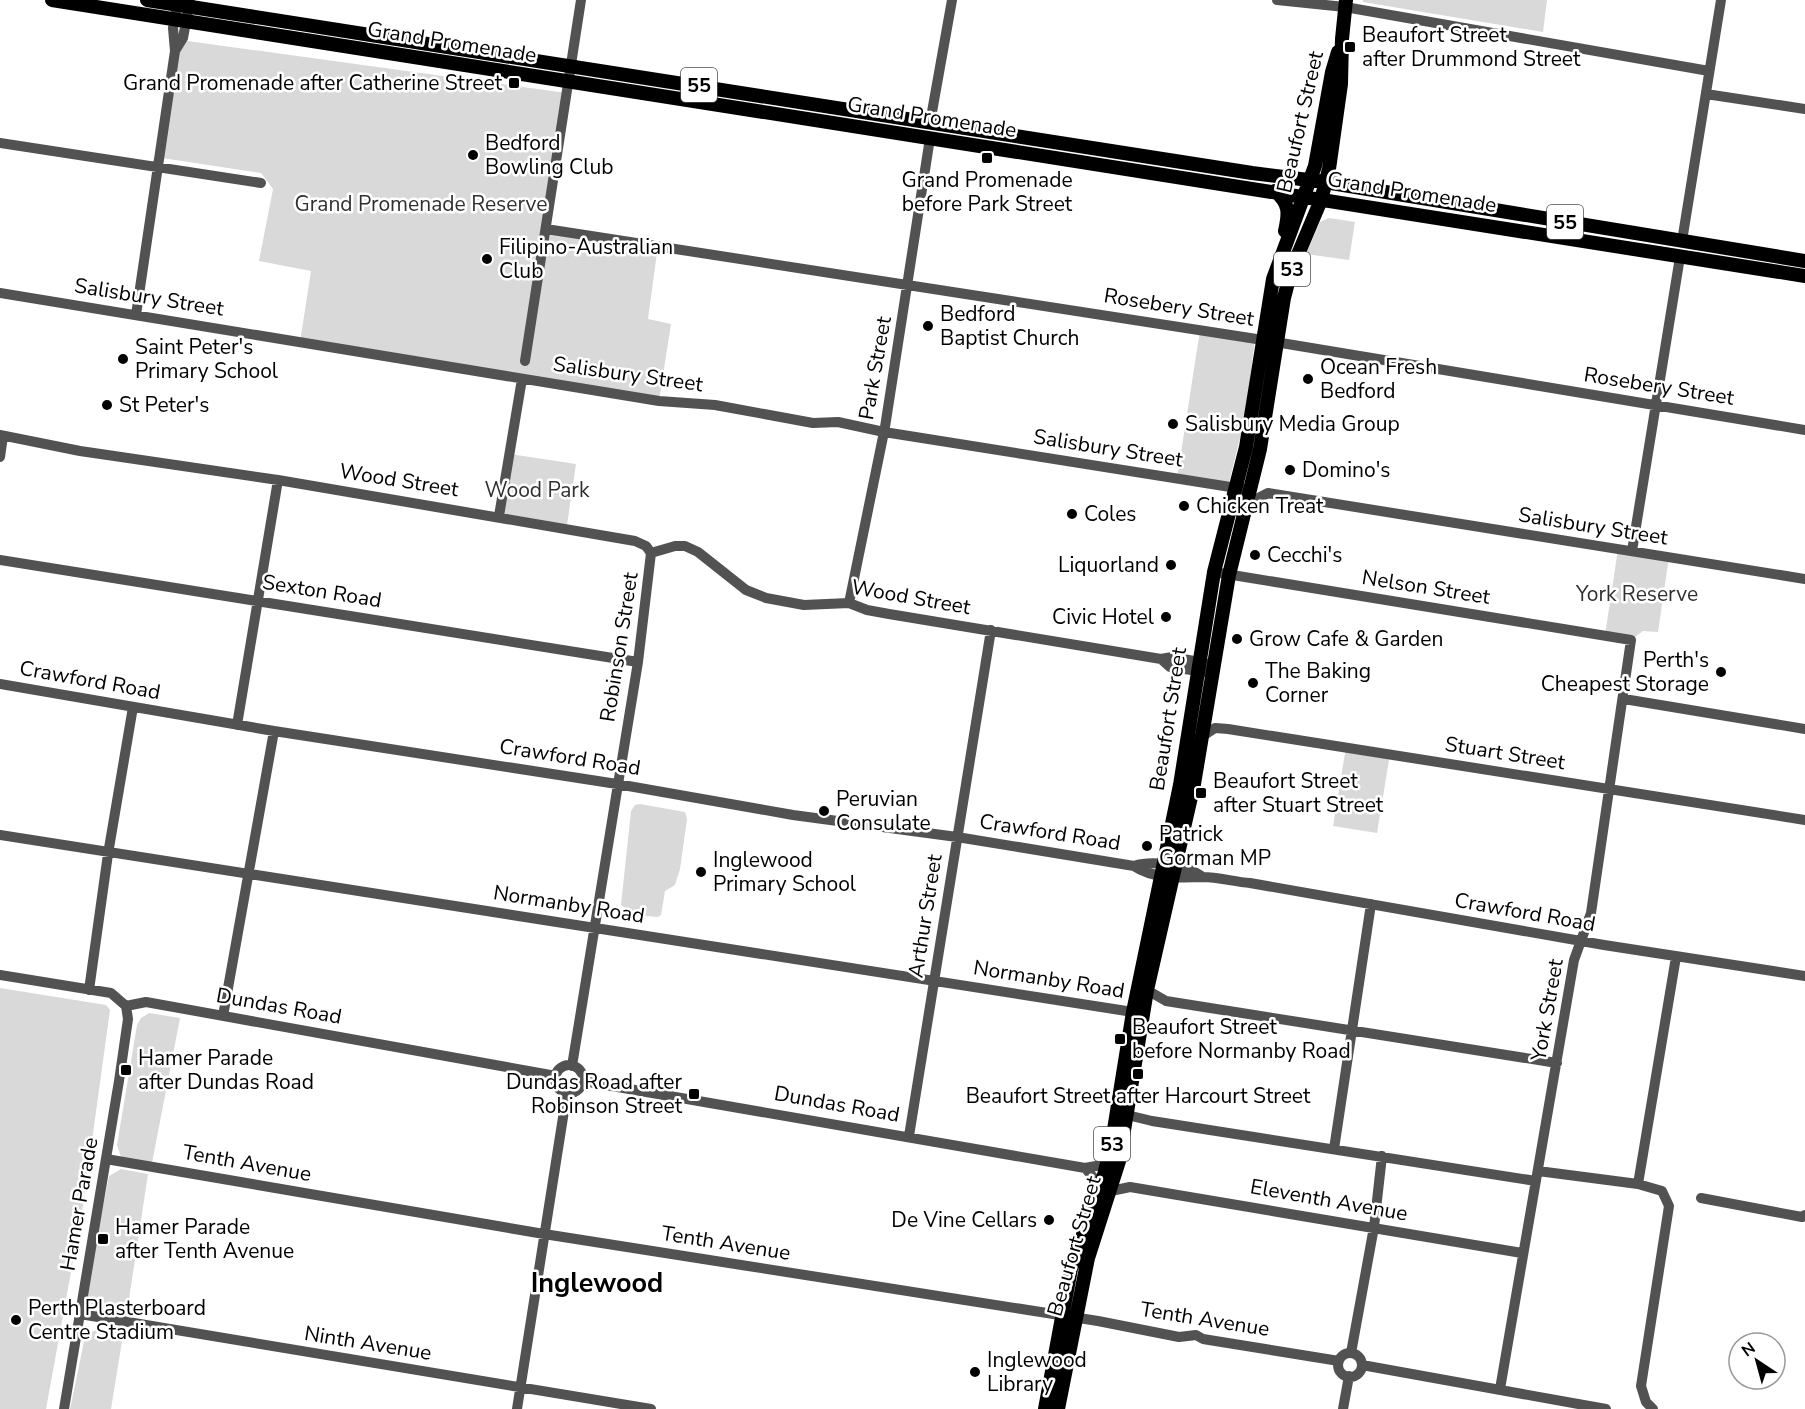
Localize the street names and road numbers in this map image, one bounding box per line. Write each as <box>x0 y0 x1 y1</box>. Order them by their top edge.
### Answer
street label: Grand Promenade <box>365 15 539 69</box>
street label: Beaufort Street <box>1270 48 1330 196</box>
road number: 55 <box>681 68 717 102</box>
street label: Grand Promenade <box>845 90 1019 144</box>
street label: Grand Promenade <box>1325 165 1499 219</box>
road number: 55 <box>1547 205 1583 239</box>
road number: 53 <box>1274 252 1310 286</box>
street label: Salisbury Street <box>72 271 226 323</box>
street label: Rosebery Street <box>1102 281 1257 333</box>
street label: Park Street <box>852 313 898 422</box>
street label: Salisbury Street <box>551 350 705 398</box>
street label: Rosebery Street <box>1582 360 1737 412</box>
street label: Salisbury Street <box>1031 422 1185 474</box>
street label: Wood Street <box>337 457 461 503</box>
street label: Salisbury Street <box>1516 500 1670 552</box>
street label: Nelson Street <box>1360 563 1493 611</box>
street label: Sexton Road <box>260 568 384 614</box>
street label: Robinson Street <box>593 570 645 724</box>
street label: Wood Street <box>849 573 973 621</box>
street label: Beaufort Street <box>1143 645 1193 793</box>
street label: Crawford Road <box>17 654 163 706</box>
street label: Stuart Street <box>1443 730 1568 776</box>
street label: Crawford Road <box>497 732 643 782</box>
street label: Crawford Road <box>977 807 1123 857</box>
street label: Arthur Street <box>901 852 949 980</box>
street label: Normanby Road <box>491 878 647 930</box>
street label: Crawford Road <box>1452 886 1598 938</box>
street label: Normanby Road <box>971 953 1127 1005</box>
street label: York Street <box>1524 956 1570 1064</box>
street label: Dundas Road <box>214 981 344 1031</box>
street label: Dundas Road <box>772 1079 902 1129</box>
road number: 53 <box>1094 1127 1130 1161</box>
street label: Hamer Parade <box>53 1135 105 1273</box>
street label: Tenth Avenue <box>180 1138 314 1188</box>
street label: Beaufort Street <box>1041 1172 1108 1319</box>
street label: Eleventh Avenue <box>1248 1172 1410 1228</box>
street label: Tenth Avenue <box>659 1219 793 1267</box>
street label: Tenth Avenue <box>1138 1295 1272 1343</box>
street label: Ninth Avenue <box>302 1319 434 1367</box>

